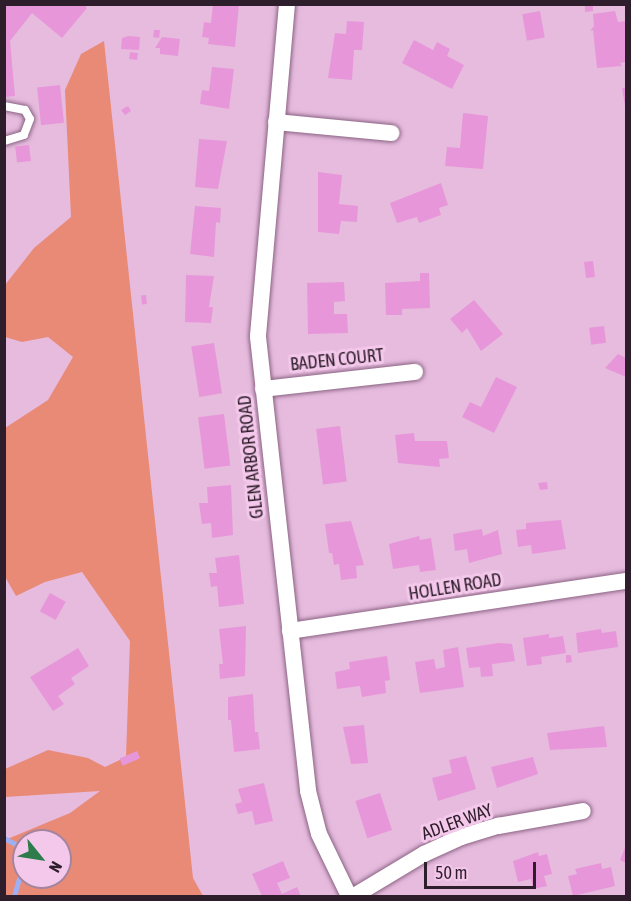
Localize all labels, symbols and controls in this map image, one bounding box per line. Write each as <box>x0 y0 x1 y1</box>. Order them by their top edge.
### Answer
street label: BADEN COURT <box>289 344 385 376</box>
street label: GLEN ARBOR ROAD <box>234 394 268 520</box>
street label: HOLLEN ROAD <box>407 569 503 605</box>
street label: ADLER WAY <box>419 799 495 845</box>
north arrow <box>12 829 72 889</box>
scale bar <box>427 850 540 888</box>
text: N <box>46 858 66 876</box>
text: 50 m <box>435 862 467 883</box>

